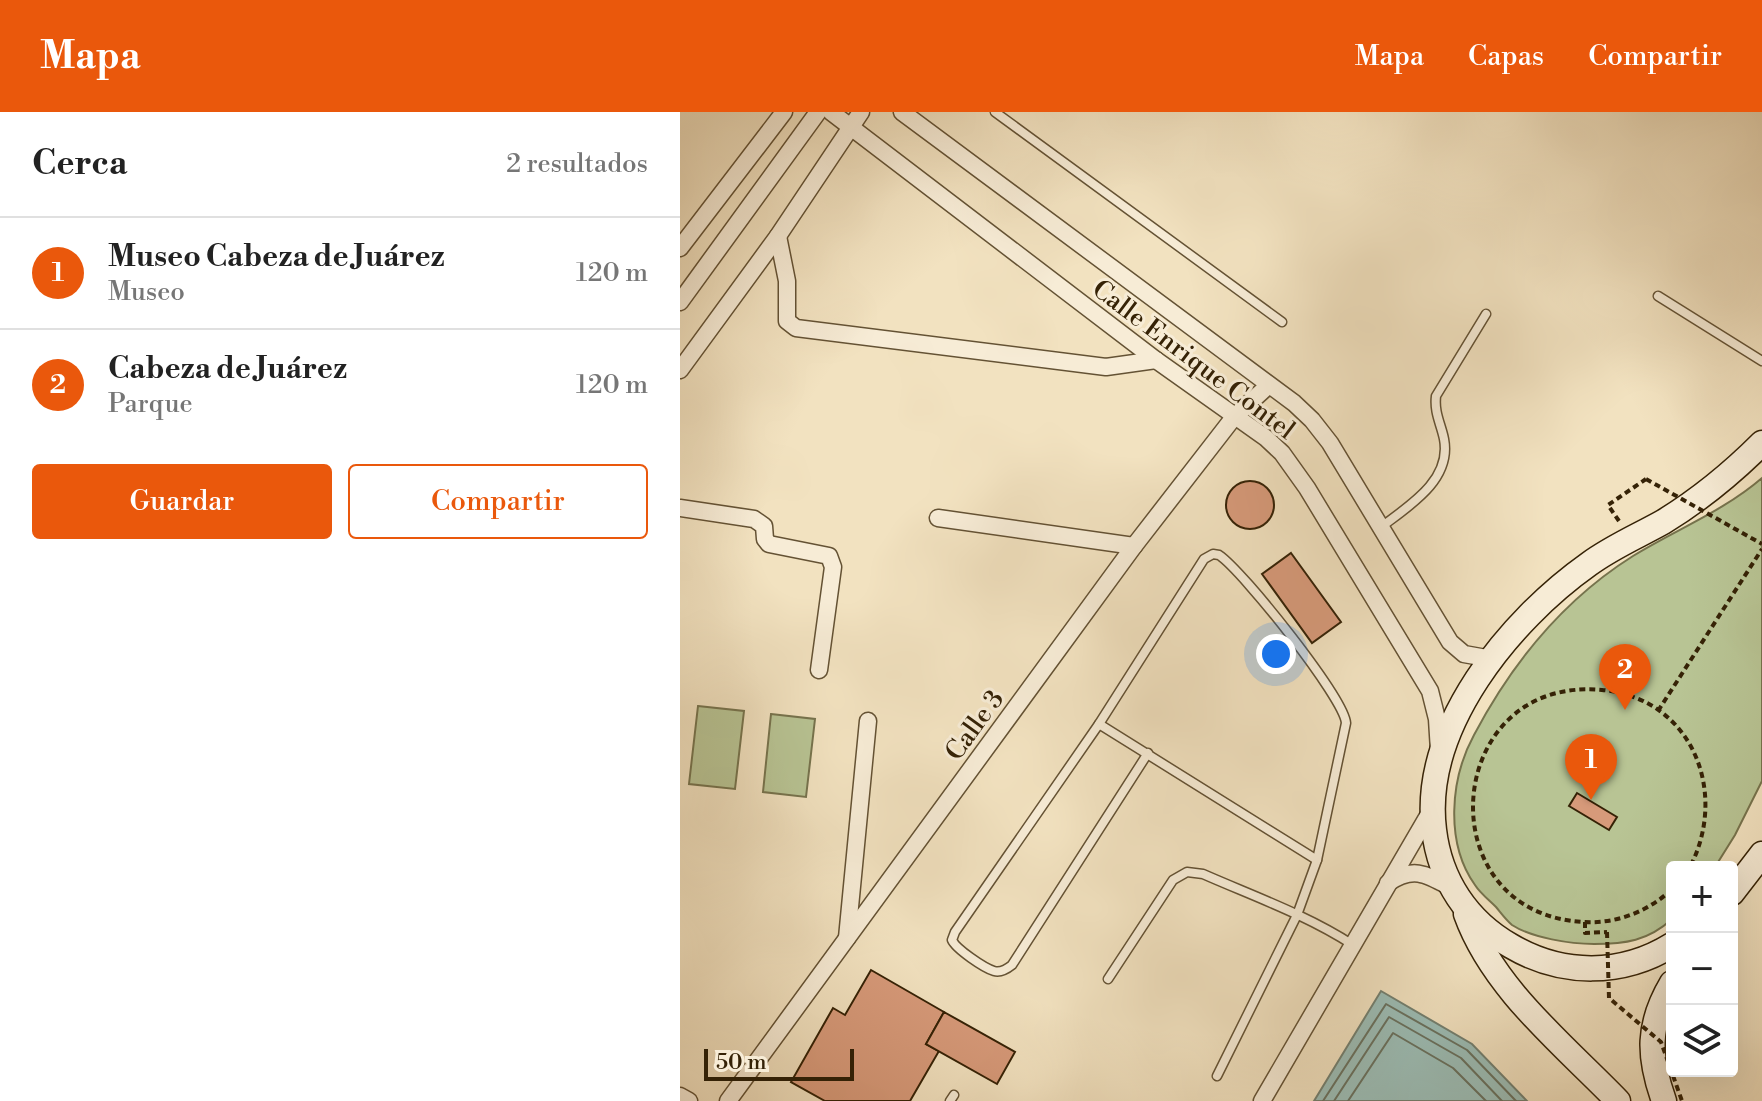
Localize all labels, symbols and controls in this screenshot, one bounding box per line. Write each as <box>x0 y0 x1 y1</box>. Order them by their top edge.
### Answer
text: Mapa <box>40 33 140 80</box>
text: Mapa <box>1355 39 1424 74</box>
text: Capas <box>1468 39 1544 74</box>
text: Compartir <box>1588 39 1722 74</box>
text: Cerca <box>32 143 127 185</box>
text: 2 resultados <box>506 148 648 180</box>
text: Museo Cabeza de Juárez <box>108 238 445 276</box>
text: 1 <box>52 257 64 289</box>
text: 120 m <box>576 257 648 289</box>
street label: Calle Enrique Contel <box>1086 273 1301 447</box>
text: Museo <box>108 276 185 308</box>
text: Cabeza de Juárez <box>108 350 347 388</box>
text: 2 <box>50 369 66 401</box>
text: 120 m <box>576 369 648 401</box>
text: Parque <box>108 388 193 420</box>
button: Guardar <box>32 464 332 539</box>
button: Compartir <box>348 464 648 539</box>
your location <box>1256 634 1296 674</box>
pin: 2 <box>1599 644 1651 710</box>
street label: Calle 3 <box>939 684 1011 767</box>
pin: 1 <box>1565 734 1617 800</box>
map controls <box>1666 861 1738 1077</box>
button: + <box>1666 861 1738 933</box>
button: − <box>1666 933 1738 1005</box>
button: layers <box>1666 1005 1738 1077</box>
scale bar <box>704 1045 854 1081</box>
text: 50 m <box>716 1049 767 1076</box>

